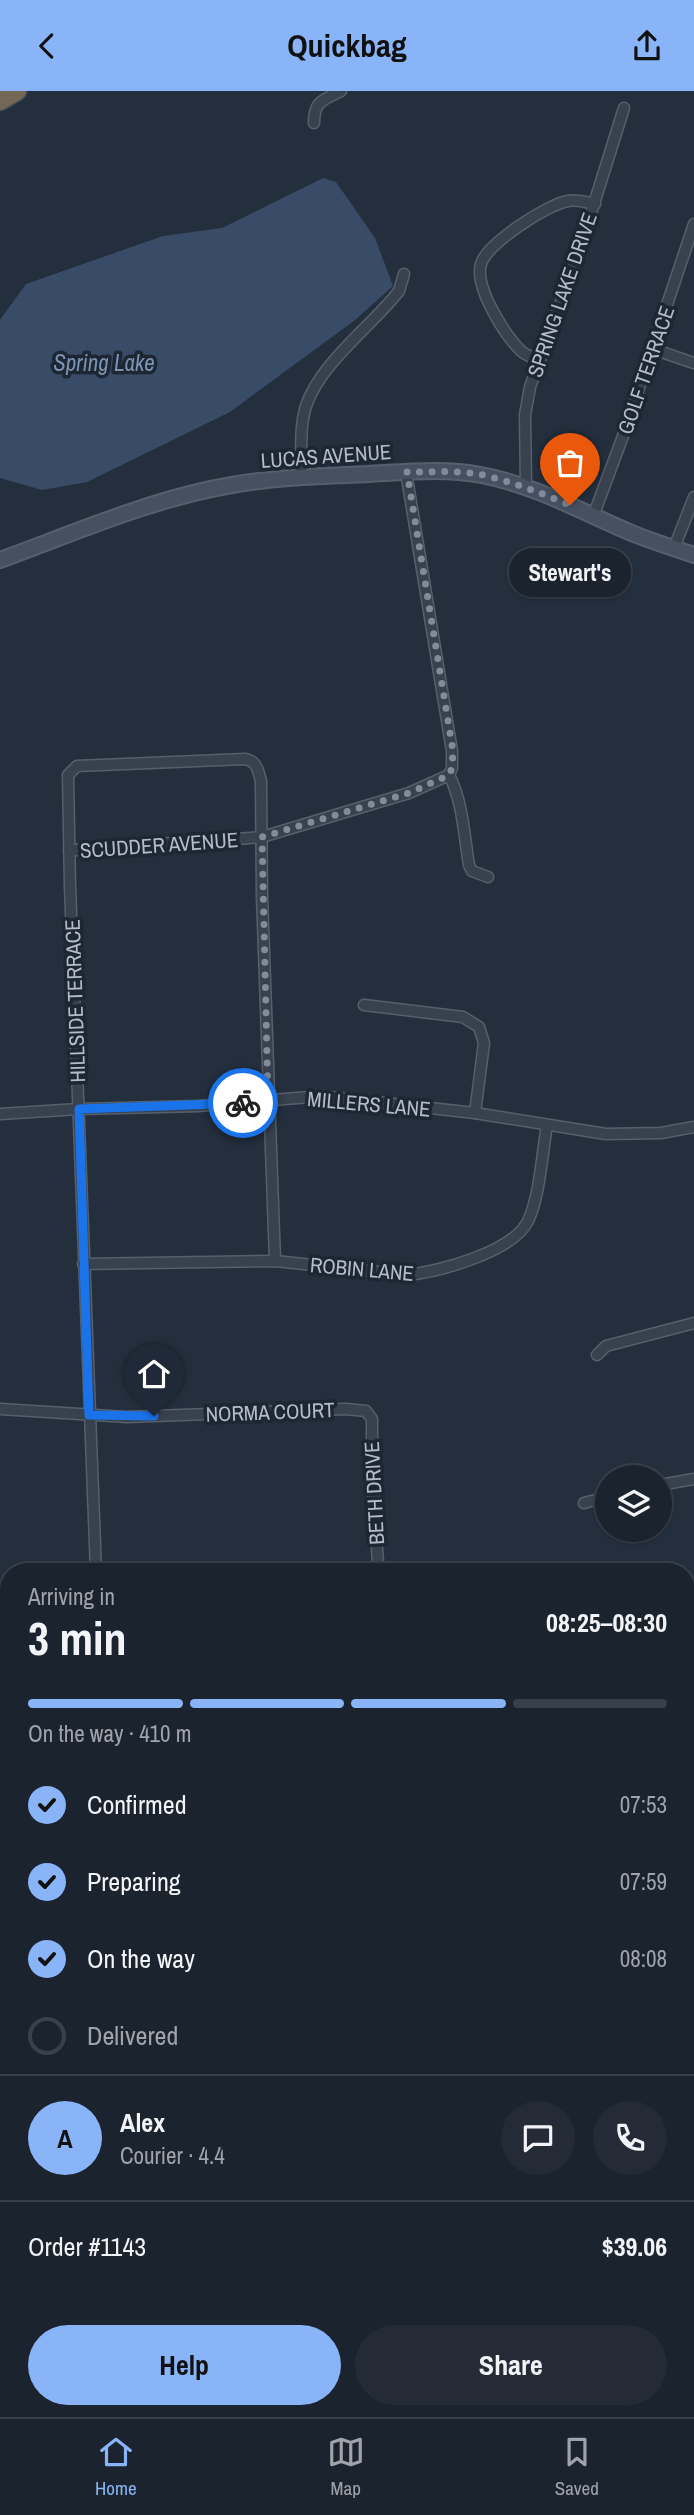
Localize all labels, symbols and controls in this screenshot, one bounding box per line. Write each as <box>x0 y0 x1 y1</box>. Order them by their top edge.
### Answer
text: Quickbag <box>287 24 407 67</box>
icon: back <box>28 27 66 65</box>
icon: share <box>628 27 666 65</box>
street label: SPRING LAKE DRIVE <box>520 209 604 381</box>
street label: GOLF TERRACE <box>611 302 681 438</box>
water label: Spring Lake <box>53 347 155 378</box>
pin <box>540 433 600 505</box>
street label: LUCAS AVENUE <box>260 437 392 475</box>
icon: bag <box>551 444 589 482</box>
callout: Stewart's <box>509 547 631 596</box>
text: Stewart's <box>528 557 612 588</box>
street label: SCUDDER AVENUE <box>79 825 239 865</box>
street label: HILLSIDE TERRACE <box>58 919 92 1083</box>
courier <box>208 1068 278 1138</box>
icon: bike <box>224 1084 262 1122</box>
street label: MILLERS LANE <box>306 1084 432 1124</box>
street label: ROBIN LANE <box>309 1250 415 1288</box>
pin <box>124 1344 184 1416</box>
icon: home <box>135 1355 173 1393</box>
street label: NORMA COURT <box>205 1395 335 1429</box>
street label: BETH DRIVE <box>357 1441 391 1545</box>
map controls <box>595 1465 672 1542</box>
button: layers <box>595 1465 672 1542</box>
text: Arriving in <box>28 1581 115 1612</box>
text: 08:25–08:30 <box>546 1605 667 1640</box>
text: 3 min <box>28 1607 127 1669</box>
text: On the way · 410 m <box>28 1718 192 1749</box>
icon: check <box>28 1786 66 1824</box>
text: Confirmed <box>87 1787 187 1822</box>
text: 07:53 <box>620 1789 667 1820</box>
icon: check <box>28 1863 66 1901</box>
text: Preparing <box>87 1864 181 1899</box>
text: 07:59 <box>620 1866 667 1897</box>
icon: check <box>28 1940 66 1978</box>
text: On the way <box>87 1941 195 1976</box>
text: 08:08 <box>620 1943 667 1974</box>
text: Delivered <box>87 2018 178 2053</box>
button: chat <box>501 2101 575 2175</box>
button: phone <box>593 2101 667 2175</box>
text: Alex <box>120 2105 165 2140</box>
text: A <box>57 2121 73 2156</box>
text: Courier · 4.4 <box>120 2140 225 2171</box>
text: Order #1143 <box>28 2229 146 2264</box>
text: $39.06 <box>602 2229 667 2264</box>
button: Help <box>28 2325 341 2405</box>
button: Share <box>355 2325 667 2405</box>
tab: Home <box>95 2433 137 2501</box>
tab: Map <box>327 2433 365 2501</box>
tab: Saved <box>555 2433 599 2501</box>

